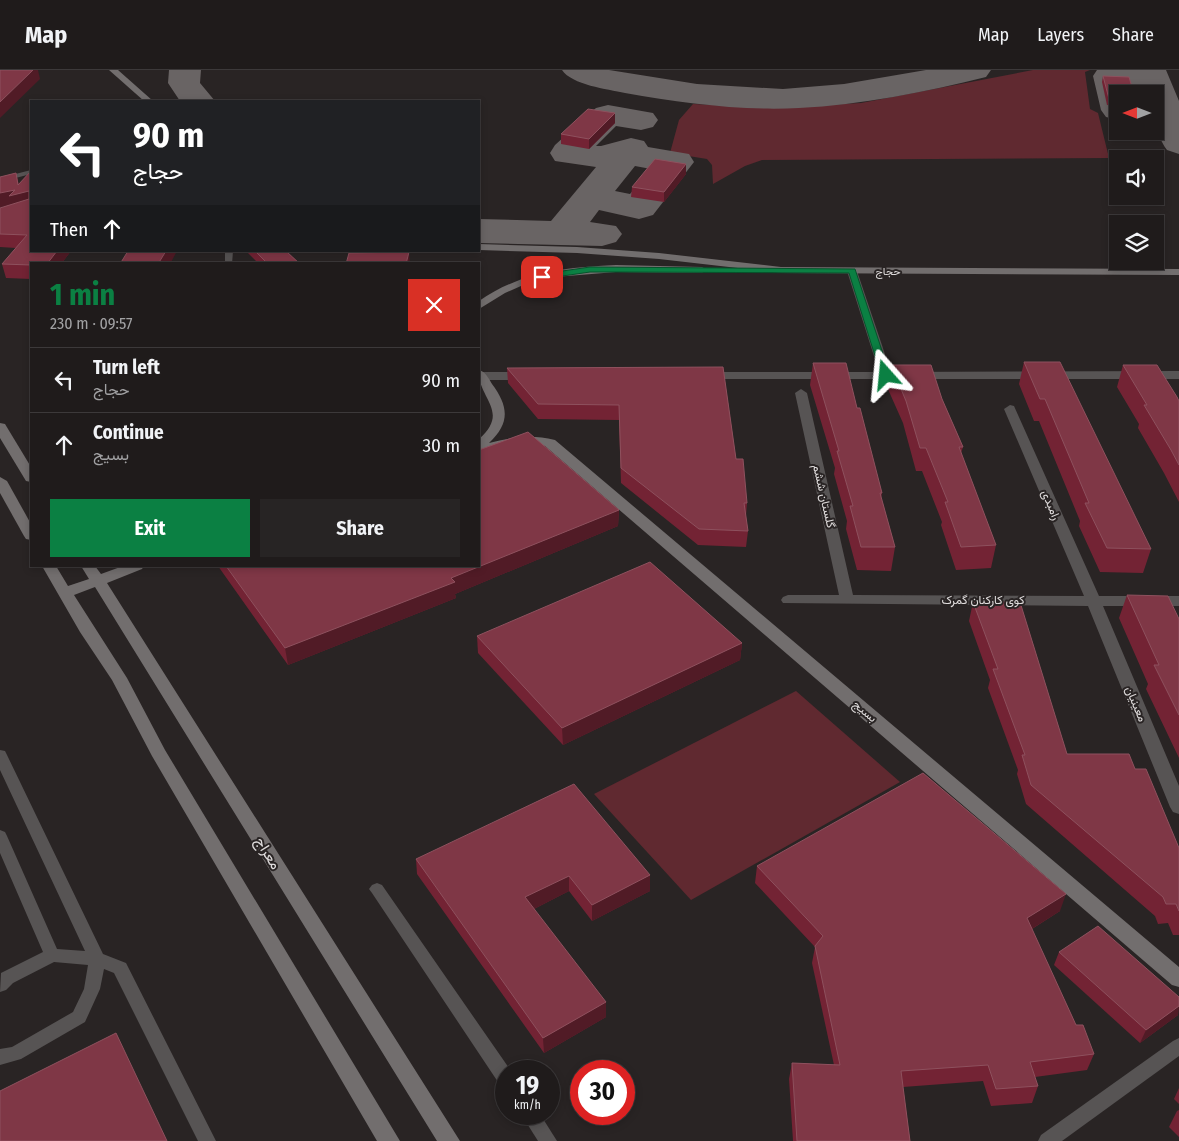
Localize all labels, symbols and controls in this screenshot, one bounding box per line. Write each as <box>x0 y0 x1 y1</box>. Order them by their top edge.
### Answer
text: Map <box>25 21 67 49</box>
text: Map <box>978 24 1009 46</box>
text: Layers <box>1037 24 1084 46</box>
text: Share <box>1112 24 1154 46</box>
north arrow <box>1109 85 1164 140</box>
map controls <box>1109 85 1164 270</box>
text: 90 m <box>133 114 204 156</box>
icon: left <box>50 120 115 185</box>
button: sound <box>1109 150 1164 205</box>
text: حجاج <box>133 158 183 185</box>
icon: ahead <box>98 215 126 243</box>
button: layers <box>1109 215 1164 270</box>
text: Then <box>50 218 88 241</box>
pin <box>521 256 563 298</box>
icon: arrive <box>528 263 556 291</box>
street label: حجاج <box>875 265 901 279</box>
text: 1 min <box>50 277 115 313</box>
button: close <box>408 279 460 331</box>
text: 230 m · 09:57 <box>50 314 132 333</box>
position arrow <box>859 348 911 400</box>
text: Turn left <box>93 356 160 379</box>
icon: left <box>50 366 78 394</box>
text: 90 m <box>422 369 460 392</box>
text: حجاج <box>93 380 130 399</box>
text: Continue <box>93 421 164 444</box>
icon: ahead <box>50 431 78 459</box>
text: 30 m <box>422 434 460 457</box>
text: بسیج <box>93 445 129 464</box>
street label: گلستان ششم <box>809 463 838 530</box>
street label: رامبدی <box>1037 488 1064 523</box>
button: Exit <box>50 499 250 557</box>
button: Share <box>260 499 460 557</box>
street label: کوی کارکنان گمرک <box>941 593 1025 608</box>
street label: معینیان <box>1122 684 1150 724</box>
street label: بسیج <box>849 697 880 727</box>
street label: معراج <box>249 833 285 874</box>
speed limit sign: 30 <box>570 1060 635 1125</box>
text: 19 <box>516 1071 539 1101</box>
text: km/h <box>514 1098 541 1112</box>

